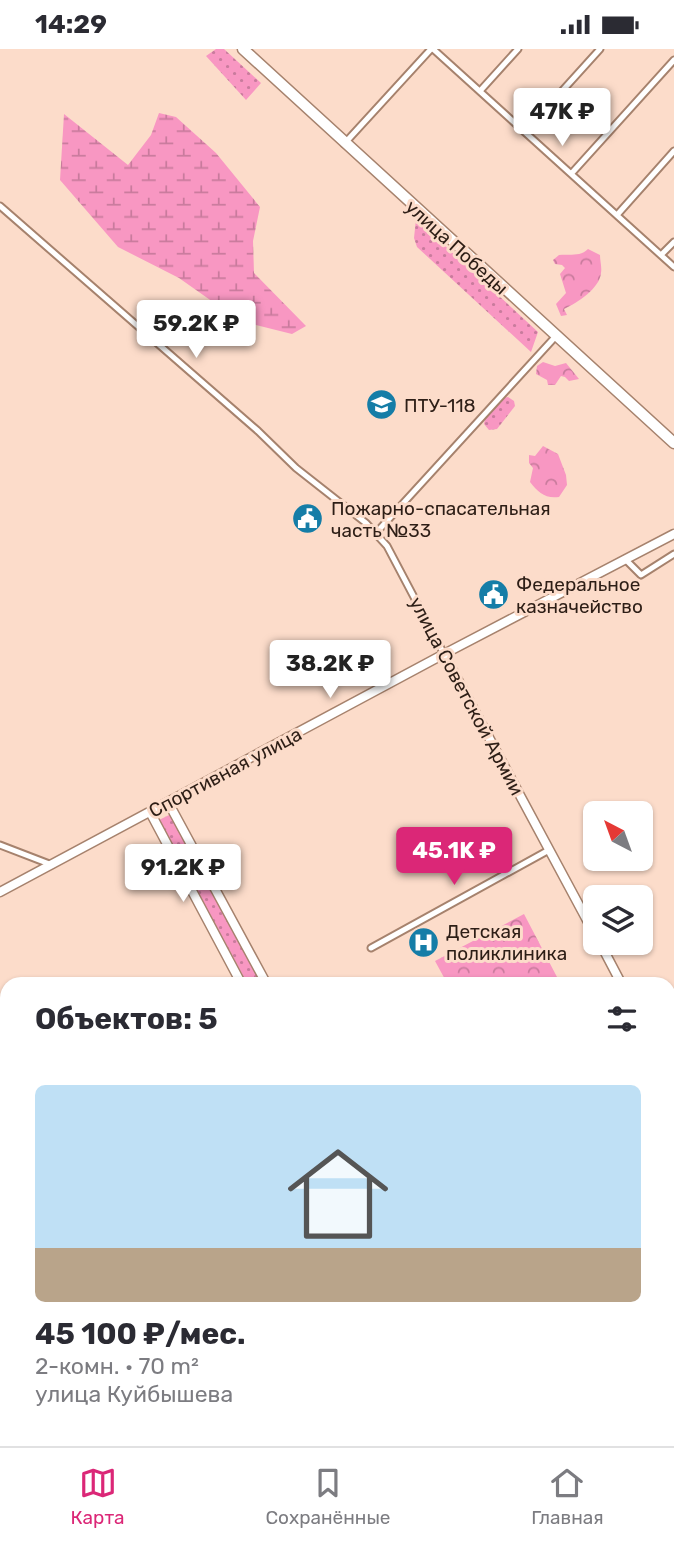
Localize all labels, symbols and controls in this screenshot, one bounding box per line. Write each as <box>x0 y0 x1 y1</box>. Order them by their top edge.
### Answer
text: 14:29 <box>35 9 107 40</box>
pin: 47K ₽ <box>513 89 611 148</box>
text: 47K ₽ <box>530 97 594 125</box>
street label: улица Победы <box>401 195 513 300</box>
pin: 59.2K ₽ <box>131 301 261 360</box>
text: 59.2K ₽ <box>153 309 239 337</box>
school or university icon: ПТУ-118 <box>364 388 398 422</box>
place label: ПТУ-118 <box>404 394 476 417</box>
place label: Пожарно-спасательная часть №33 <box>331 497 551 542</box>
public building icon: Пожарно-спасательная часть №33 <box>291 502 325 536</box>
place label: Федеральное казначейство <box>516 573 643 618</box>
public building icon: Федеральное казначейство <box>476 578 510 612</box>
street label: улица Советской Армии <box>404 593 529 799</box>
pin: 38.2K ₽ <box>265 641 395 700</box>
text: 38.2K ₽ <box>286 649 374 677</box>
street label: Спортивная улица <box>145 722 306 822</box>
north arrow <box>583 801 653 871</box>
map controls <box>583 801 653 955</box>
pin: 45.1K ₽ <box>389 827 519 887</box>
text: 45.1K ₽ <box>412 836 496 864</box>
pin: 91.2K ₽ <box>118 845 248 904</box>
text: 91.2K ₽ <box>141 853 225 881</box>
button: layers <box>583 885 653 955</box>
place label: Детская поликлиника <box>446 920 567 965</box>
hospital icon: Детская поликлиника <box>406 925 440 959</box>
icon: filters <box>603 1000 641 1038</box>
text: Объектов: 5 <box>35 1001 218 1037</box>
icon: home <box>275 1131 401 1257</box>
text: 45 100 ₽/мес. <box>35 1316 246 1352</box>
text: 2-комн. · 70 m² <box>35 1352 199 1380</box>
text: улица Куйбышева <box>35 1380 233 1408</box>
tab: Карта <box>70 1464 125 1529</box>
tab: Сохранённые <box>265 1464 391 1529</box>
tab: Главная <box>531 1464 604 1529</box>

